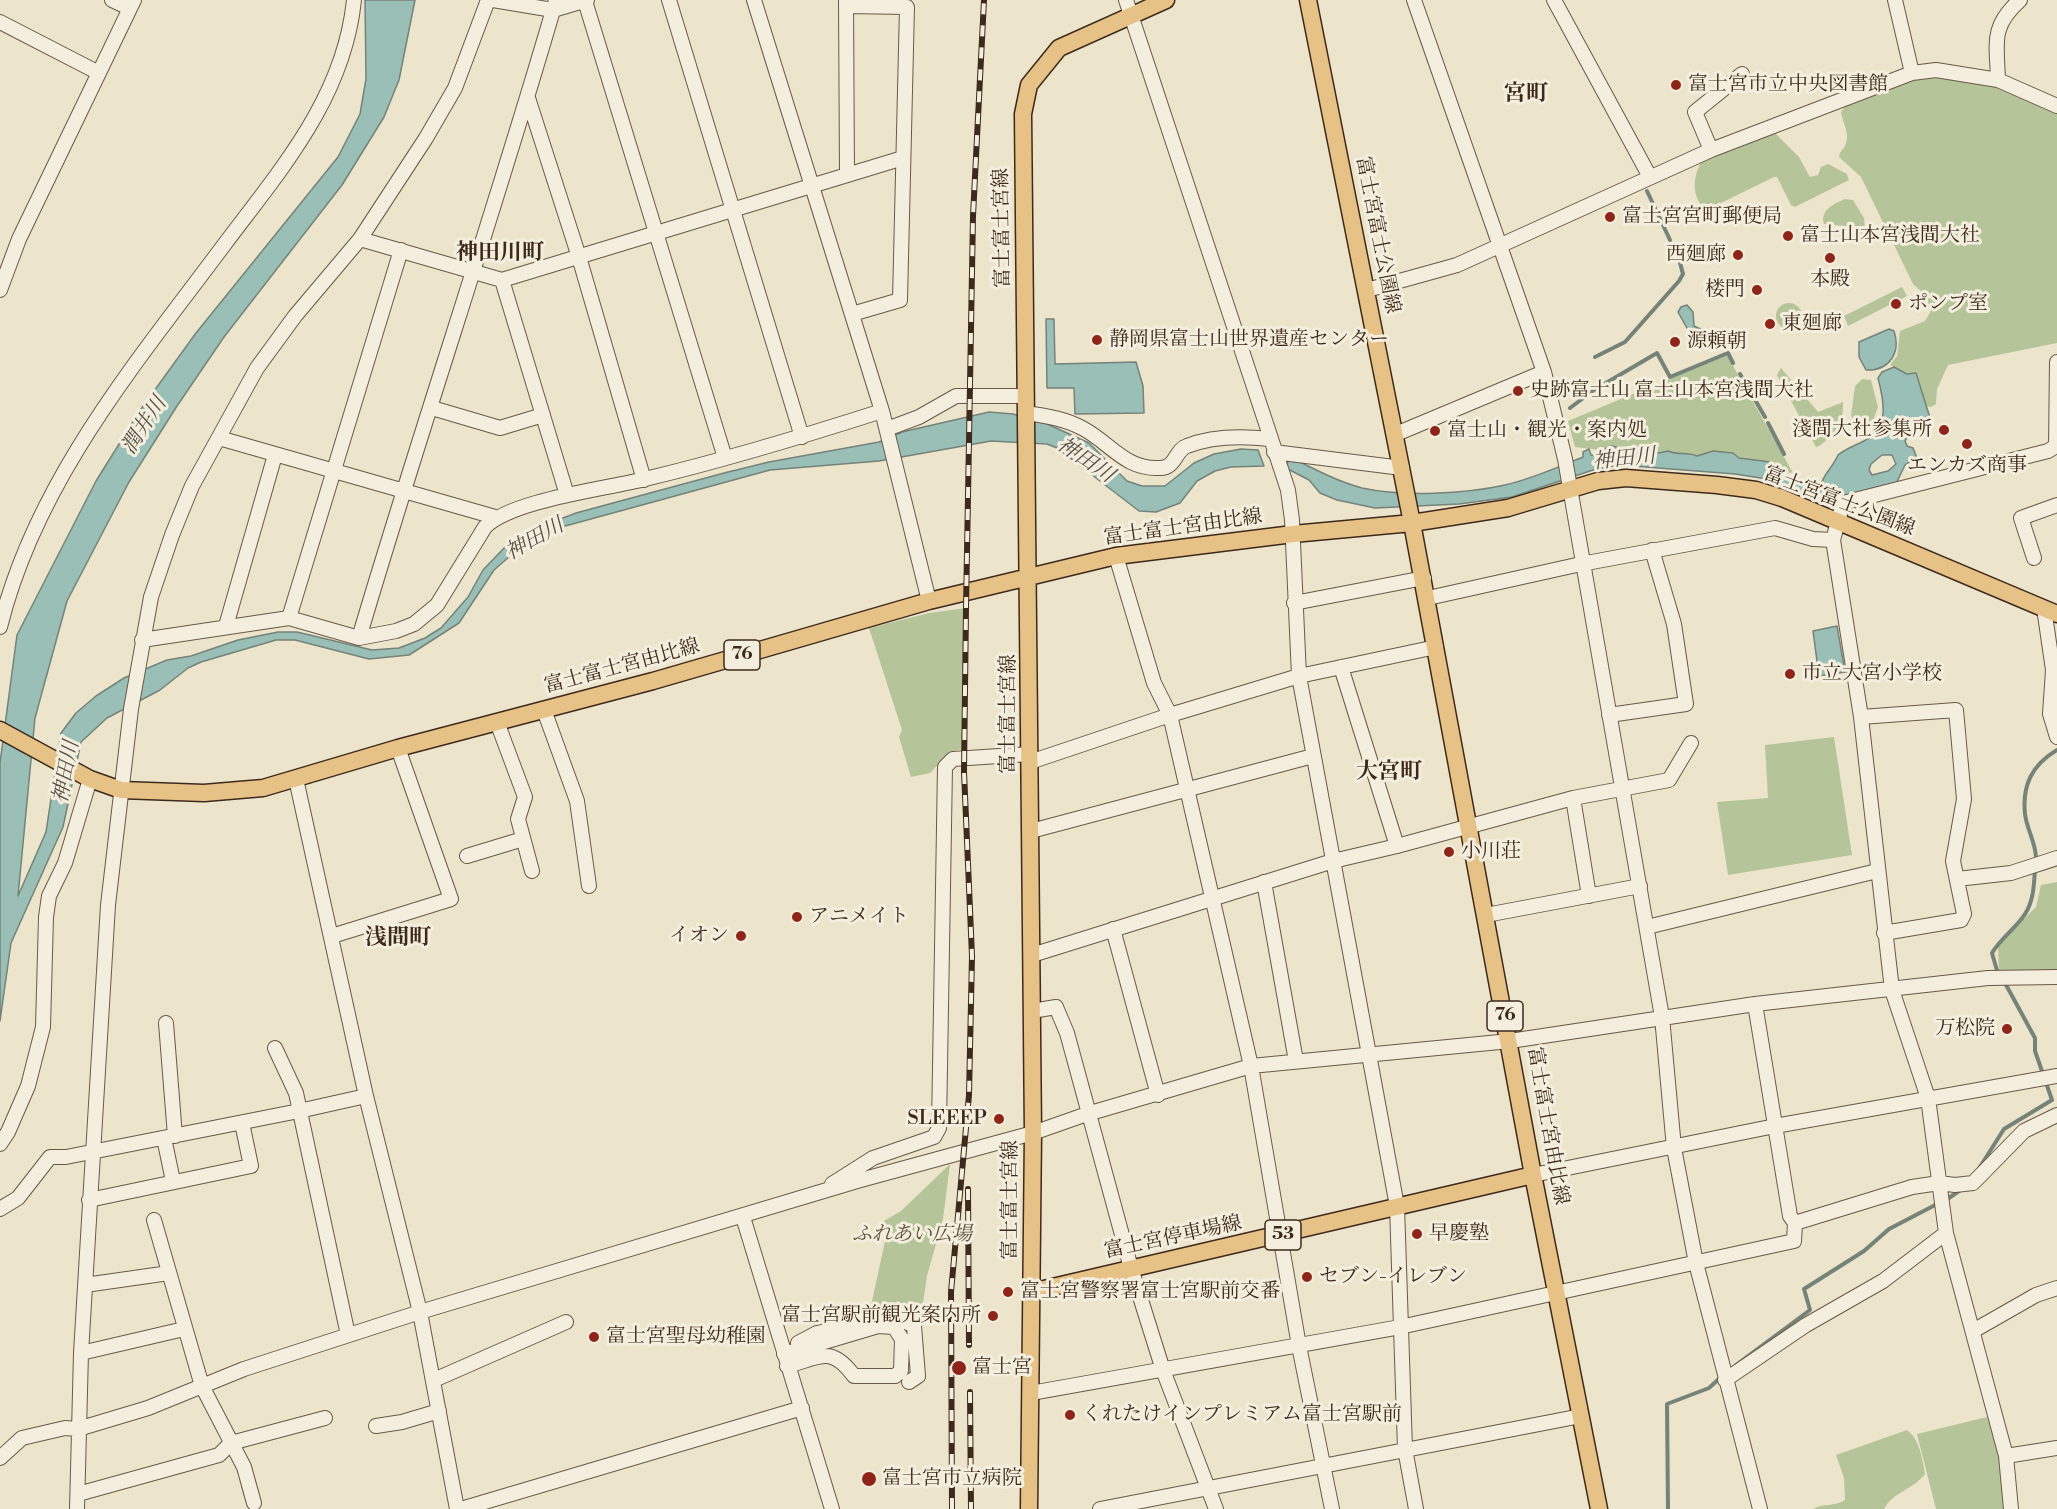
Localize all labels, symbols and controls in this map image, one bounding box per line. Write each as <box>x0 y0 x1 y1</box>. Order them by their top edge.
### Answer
place label: 富士宮市立中央図書館 <box>1688 73 1888 97</box>
marker: 富士宮市立中央図書館 <box>1669 78 1683 92</box>
district label: 宮町 <box>1504 82 1548 108</box>
street label: 富士宮富士公園線 <box>1350 154 1404 316</box>
street label: 富士富士宮線 <box>990 168 1016 288</box>
place label: 富士宮宮町郵便局 <box>1622 205 1782 229</box>
marker: 富士宮宮町郵便局 <box>1603 210 1617 224</box>
place label: 富士山本宮浅間大社 <box>1800 224 1980 248</box>
marker: 富士山本宮浅間大社 <box>1781 229 1795 243</box>
district label: 神田川町 <box>456 241 544 267</box>
place label: 西廻廊 <box>1666 243 1726 267</box>
marker: 西廻廊 <box>1731 248 1745 262</box>
marker: 本殿 <box>1823 251 1837 265</box>
place label: 本殿 <box>1810 268 1850 292</box>
place label: 楼門 <box>1705 278 1745 302</box>
marker: 楼門 <box>1750 283 1764 297</box>
place label: ポンプ室 <box>1908 292 1988 316</box>
marker: ポンプ室 <box>1889 297 1903 311</box>
place label: 東廻廊 <box>1782 312 1842 336</box>
marker: 東廻廊 <box>1763 317 1777 331</box>
place label: 静岡県富士山世界遺産センター <box>1109 328 1389 352</box>
place label: 源頼朝 <box>1687 330 1747 354</box>
marker: 静岡県富士山世界遺産センター <box>1090 333 1104 347</box>
marker: 源頼朝 <box>1668 335 1682 349</box>
place label: 史跡富士山 富士山本宮浅間大社 <box>1530 379 1814 403</box>
marker: 史跡富士山 富士山本宮浅間大社 <box>1511 384 1525 398</box>
water label: 潤井川 <box>117 393 173 459</box>
place label: 淺間大社参集所 <box>1792 418 1932 442</box>
place label: 富士山・観光・案内処 <box>1447 419 1647 443</box>
marker: 淺間大社参集所 <box>1937 423 1951 437</box>
marker: 富士山・観光・案内処 <box>1428 424 1442 438</box>
water label: 神田川 <box>1052 433 1118 489</box>
marker: エンカズ商事 <box>1960 437 1974 451</box>
water label: 神田川 <box>1591 444 1657 476</box>
place label: エンカズ商事 <box>1907 454 2027 478</box>
street label: 富士宮富士公園線 <box>1760 462 1918 542</box>
street label: 富士富士宮由比線 <box>1102 505 1264 551</box>
water label: 神田川 <box>501 514 569 566</box>
street label: 富士富士宮由比線 <box>542 635 702 699</box>
road number: 76 <box>724 640 760 670</box>
street label: 富士富士宮線 <box>997 654 1021 774</box>
place label: 市立大宮小学校 <box>1802 662 1942 686</box>
marker: 市立大宮小学校 <box>1783 667 1797 681</box>
water label: 神田川 <box>49 739 85 805</box>
district label: 大宮町 <box>1356 760 1422 786</box>
place label: 小川荘 <box>1461 840 1521 864</box>
marker: 小川荘 <box>1442 845 1456 859</box>
place label: アニメイト <box>809 905 909 929</box>
marker: アニメイト <box>790 910 804 924</box>
place label: イオン <box>669 924 729 948</box>
district label: 浅間町 <box>365 926 431 952</box>
marker: イオン <box>734 929 748 943</box>
road number: 76 <box>1487 1001 1523 1031</box>
place label: 万松院 <box>1935 1017 1995 1041</box>
marker: 万松院 <box>2000 1022 2014 1036</box>
street label: 富士富士宮由比線 <box>1521 1045 1573 1207</box>
place label: SLEEEP <box>907 1107 987 1131</box>
marker: SLEEEP <box>992 1112 1006 1126</box>
street label: 富士富士宮線 <box>999 1140 1023 1260</box>
street label: 富士宮停車場線 <box>1102 1212 1244 1264</box>
road number: 53 <box>1265 1220 1301 1250</box>
place label: 早慶塾 <box>1429 1222 1489 1246</box>
park label: ふれあい広場 <box>852 1223 972 1247</box>
marker: 早慶塾 <box>1410 1227 1424 1241</box>
place label: セブン-イレブン <box>1319 1265 1467 1289</box>
marker: セブン-イレブン <box>1300 1270 1314 1284</box>
place label: 富士宮警察署富士宮駅前交番 <box>1020 1280 1280 1304</box>
marker: 富士宮警察署富士宮駅前交番 <box>1001 1285 1015 1299</box>
place label: 富士宮駅前観光案内所 <box>781 1304 981 1328</box>
marker: 富士宮駅前観光案内所 <box>986 1309 1000 1323</box>
place label: 富士宮聖母幼稚園 <box>606 1325 766 1349</box>
marker: 富士宮聖母幼稚園 <box>587 1330 601 1344</box>
place label: 富士宮 <box>972 1356 1032 1380</box>
marker: 富士宮 <box>950 1359 968 1377</box>
place label: くれたけインプレミアム富士宮駅前 <box>1082 1403 1402 1427</box>
marker: くれたけインプレミアム富士宮駅前 <box>1063 1408 1077 1422</box>
place label: 富士宮市立病院 <box>882 1467 1022 1491</box>
marker: 富士宮市立病院 <box>860 1470 878 1488</box>

